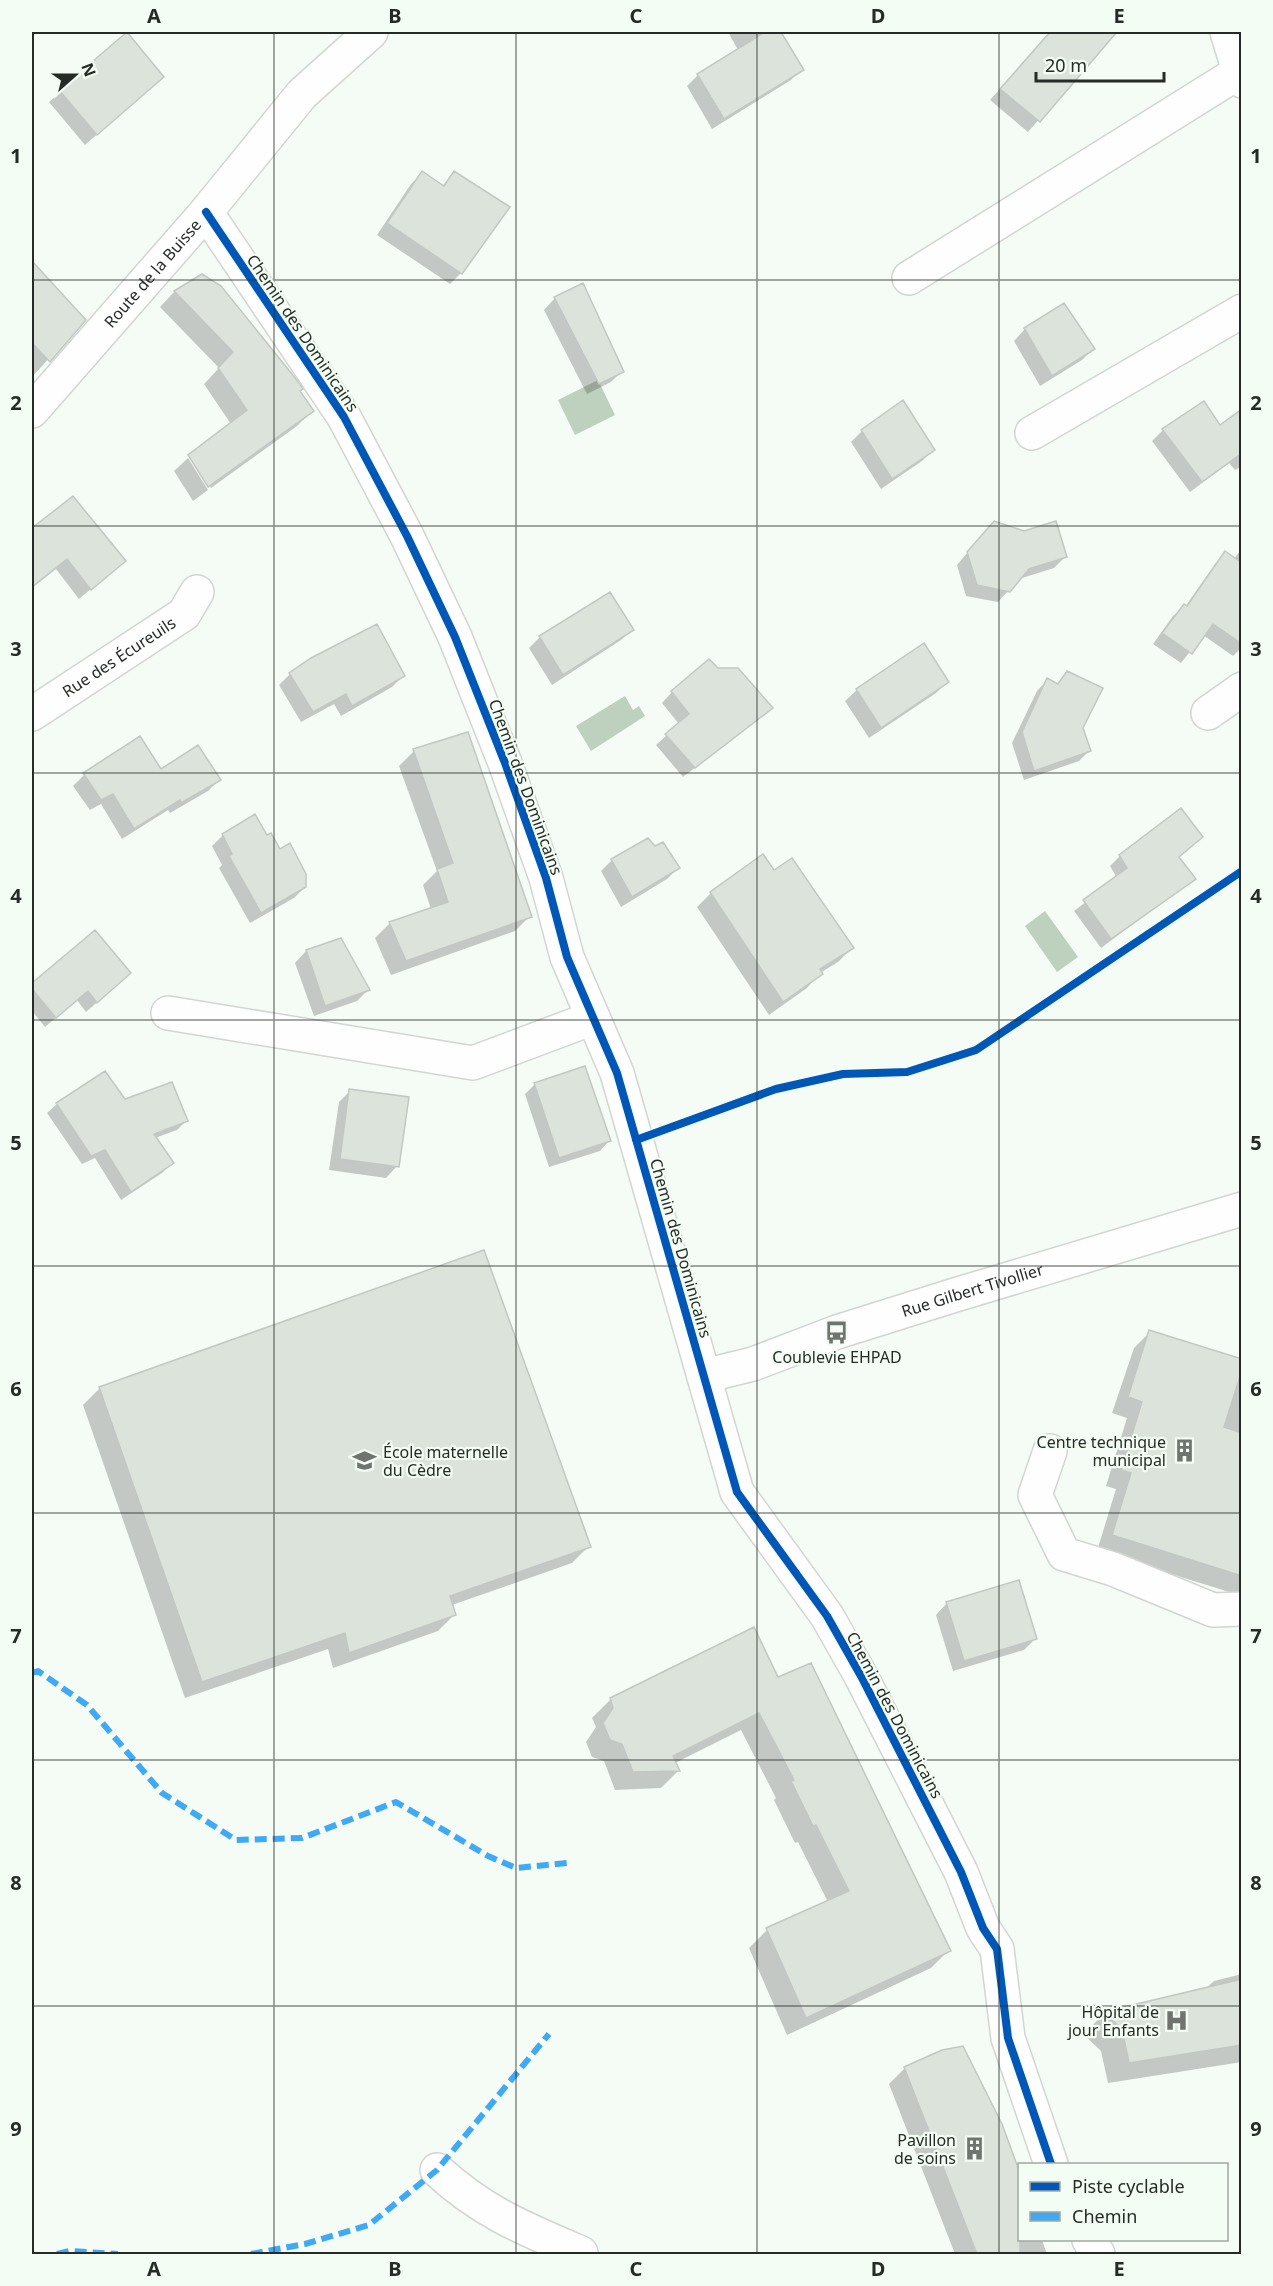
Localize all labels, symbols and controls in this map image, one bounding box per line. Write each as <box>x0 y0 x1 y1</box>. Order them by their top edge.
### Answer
text: A <box>147 2 161 29</box>
text: B <box>388 2 402 29</box>
text: C <box>630 2 643 29</box>
text: D <box>871 2 885 29</box>
text: E <box>1113 2 1125 29</box>
north arrow <box>45 45 105 105</box>
scale bar <box>1036 45 1164 83</box>
text: 20 m <box>1045 53 1087 77</box>
text: N <box>76 60 102 80</box>
text: 1 <box>10 142 22 169</box>
text: 1 <box>1250 142 1262 169</box>
street label: Route de la Buisse <box>99 214 206 332</box>
street label: Chemin des Dominicains <box>242 250 364 416</box>
text: 2 <box>10 389 22 416</box>
text: 2 <box>1250 389 1262 416</box>
street label: Rue des Écureuils <box>58 612 180 702</box>
text: 3 <box>10 635 22 662</box>
text: 3 <box>1250 635 1262 662</box>
street label: Chemin des Dominicains <box>484 696 568 878</box>
text: 4 <box>10 882 22 909</box>
text: 4 <box>1250 882 1262 909</box>
text: 5 <box>10 1129 22 1156</box>
text: 5 <box>1250 1129 1262 1156</box>
street label: Chemin des Dominicains <box>645 1156 717 1340</box>
street label: Rue Gilbert Tivollier <box>899 1258 1046 1322</box>
bus stop icon: Coublevie EHPAD <box>824 1319 850 1345</box>
place label: Coublevie EHPAD <box>772 1346 902 1368</box>
text: 6 <box>10 1375 22 1402</box>
text: 6 <box>1250 1375 1262 1402</box>
place label: Centre technique municipal <box>1037 1431 1166 1471</box>
building icon: Centre technique municipal <box>1171 1438 1197 1464</box>
place label: École maternelle du Cèdre <box>383 1441 508 1481</box>
school or university icon: École maternelle du Cèdre <box>352 1448 378 1474</box>
text: 7 <box>10 1622 22 1649</box>
text: 7 <box>1250 1622 1262 1649</box>
street label: Chemin des Dominicains <box>842 1628 948 1802</box>
text: 8 <box>10 1869 22 1896</box>
text: 8 <box>1250 1869 1262 1896</box>
place label: Hôpital de jour Enfants <box>1067 2001 1159 2041</box>
hospital icon: Hôpital de jour Enfants <box>1164 2008 1190 2034</box>
text: 9 <box>10 2115 22 2142</box>
text: 9 <box>1250 2115 1262 2142</box>
place label: Pavillon de soins <box>894 2129 956 2169</box>
building icon: Pavillon de soins <box>961 2136 987 2162</box>
legend <box>1018 2163 1228 2241</box>
text: Piste cyclable <box>1072 2174 1185 2198</box>
text: Chemin <box>1072 2204 1137 2228</box>
text: A <box>147 2255 161 2282</box>
text: B <box>388 2255 402 2282</box>
text: C <box>630 2255 643 2282</box>
text: D <box>871 2255 885 2282</box>
text: E <box>1113 2255 1125 2282</box>

